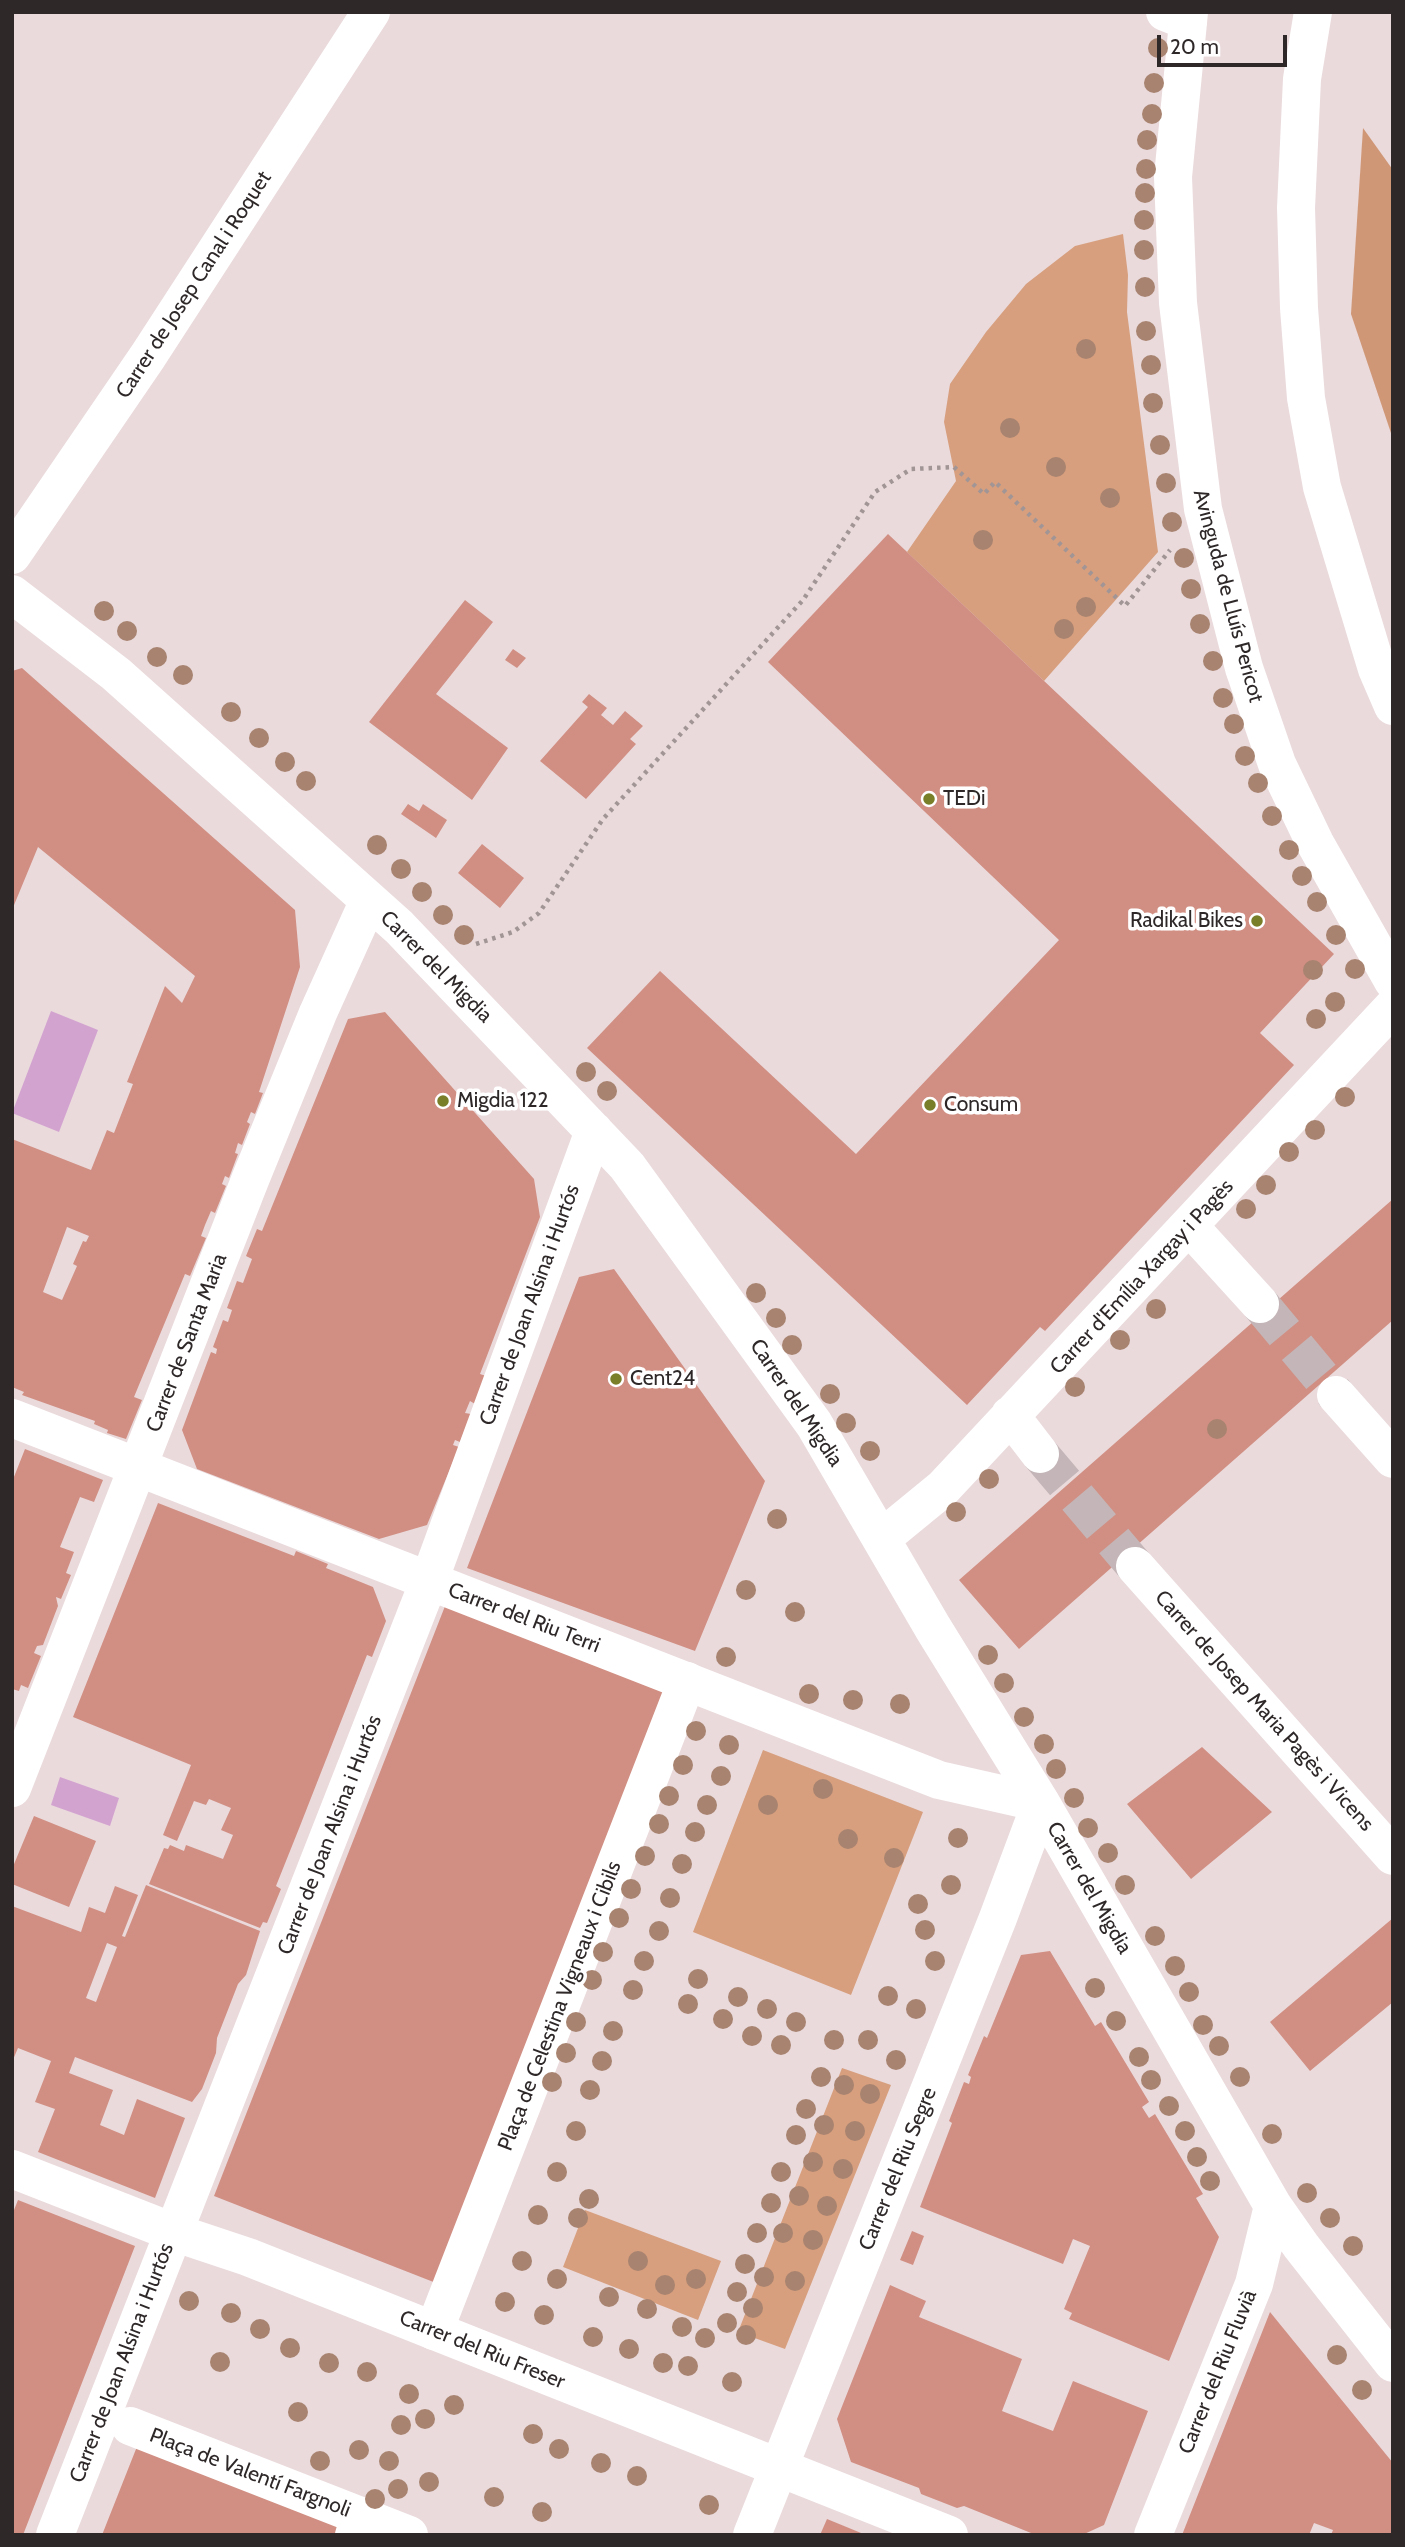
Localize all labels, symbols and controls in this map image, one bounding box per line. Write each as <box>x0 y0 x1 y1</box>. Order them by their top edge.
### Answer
scale bar <box>1160 21 1290 65</box>
text: 20 m <box>1170 34 1219 59</box>
street label: Carrer de Josep Canal i Roquet <box>111 167 277 403</box>
street label: Avinguda de Lluís Pericot <box>1187 487 1269 705</box>
place label: TEDi <box>943 786 985 812</box>
marker: TEDi <box>921 791 937 807</box>
street label: Carrer del Migdia <box>375 906 497 1028</box>
place label: Radikal Bikes <box>1130 908 1243 934</box>
marker: Radikal Bikes <box>1249 913 1265 929</box>
place label: Migdia 122 <box>457 1088 549 1114</box>
place label: Consum <box>944 1092 1018 1118</box>
marker: Migdia 122 <box>435 1093 451 1109</box>
marker: Consum <box>922 1097 938 1113</box>
street label: Carrer d'Emília Xargay i Pagès <box>1045 1174 1239 1380</box>
street label: Carrer de Joan Alsina i Hurtós <box>475 1181 585 1429</box>
street label: Carrer de Santa Maria <box>141 1250 233 1436</box>
street label: Carrer del Migdia <box>744 1335 848 1471</box>
place label: Cent24 <box>630 1366 695 1392</box>
marker: Cent24 <box>608 1371 624 1387</box>
street label: Carrer del Riu Terri <box>444 1577 604 1659</box>
street label: Carrer de Josep Maria Pagès i Vicens <box>1149 1586 1379 1836</box>
street label: Carrer de Joan Alsina i Hurtós <box>273 1712 387 1958</box>
street label: Carrer del Migdia <box>1041 1818 1137 1958</box>
street label: Plaça de Celestina Vigneaux i Cibils <box>493 1858 627 2154</box>
street label: Carrer del Riu Segre <box>854 2084 942 2254</box>
street label: Carrer de Joan Alsina i Hurtós <box>65 2240 179 2486</box>
street label: Carrer del Riu Fluvià <box>1174 2286 1262 2458</box>
street label: Carrer del Riu Freser <box>396 2305 568 2395</box>
street label: Plaça de Valentí Fargnoli <box>146 2423 354 2523</box>

